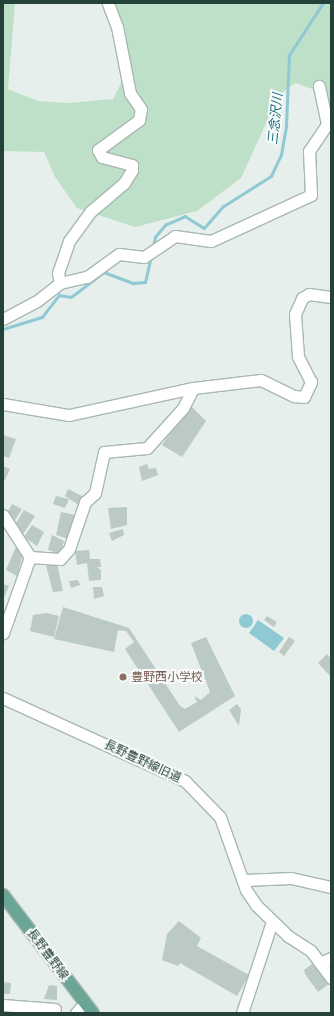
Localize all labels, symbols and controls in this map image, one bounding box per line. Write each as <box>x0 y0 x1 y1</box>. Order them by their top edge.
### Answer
water label: 三念沢川 <box>265 92 285 146</box>
place label: 豊野西小学校 <box>131 670 203 684</box>
marker: 豊野西小学校 <box>118 672 128 682</box>
street label: 長野豊野線旧道 <box>102 737 184 785</box>
street label: 長野豊野線 <box>24 926 72 982</box>

